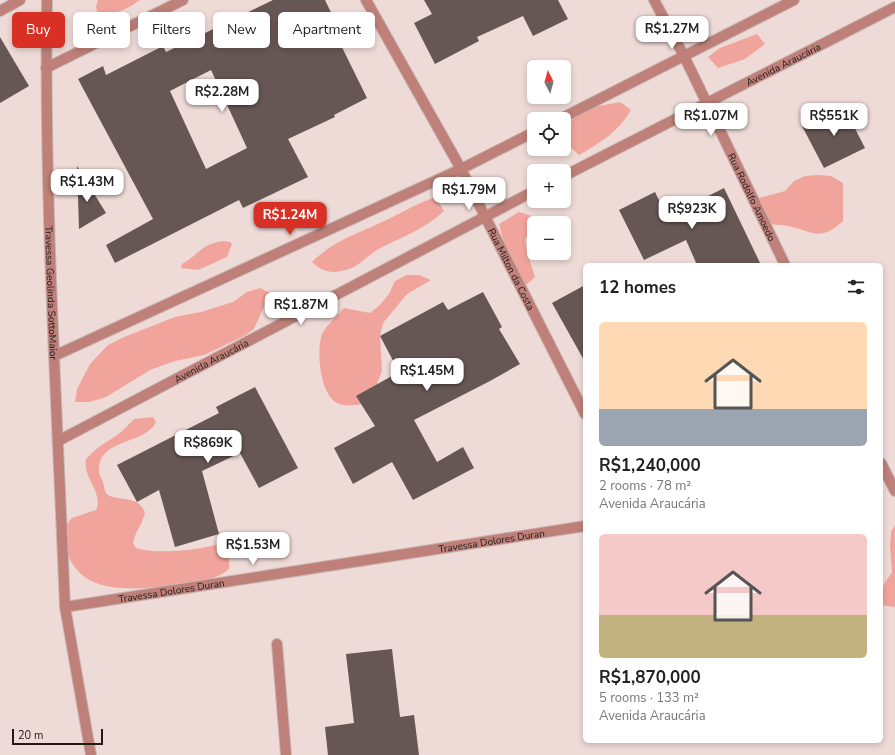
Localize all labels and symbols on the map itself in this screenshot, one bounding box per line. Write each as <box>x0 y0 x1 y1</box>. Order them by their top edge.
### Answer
pin: R$1.27M <box>635 16 709 50</box>
street label: Avenida Araucária <box>744 40 823 90</box>
north arrow <box>527 60 571 104</box>
pin: R$2.28M <box>185 79 259 113</box>
pin: R$1.07M <box>674 103 748 137</box>
pin: R$551K <box>801 103 867 137</box>
street label: Rua Rodolfo Amoedo <box>724 151 779 244</box>
pin: R$1.43M <box>50 169 124 203</box>
pin: R$1.79M <box>432 177 506 211</box>
pin: R$923K <box>659 196 725 230</box>
pin: R$1.24M <box>253 202 327 236</box>
street label: Travessa Geolinda SottoMaior <box>41 226 60 361</box>
street label: Rua Milton da Costa <box>484 226 537 313</box>
pin: R$1.87M <box>264 292 338 326</box>
street label: Avenida Araucária <box>172 336 251 387</box>
pin: R$1.45M <box>390 358 464 392</box>
pin: R$869K <box>175 430 241 464</box>
street label: Travessa Dolores Duran <box>438 526 546 557</box>
pin: R$1.53M <box>216 532 290 566</box>
street label: Travessa Dolores Duran <box>117 576 226 607</box>
scale bar <box>12 727 103 746</box>

